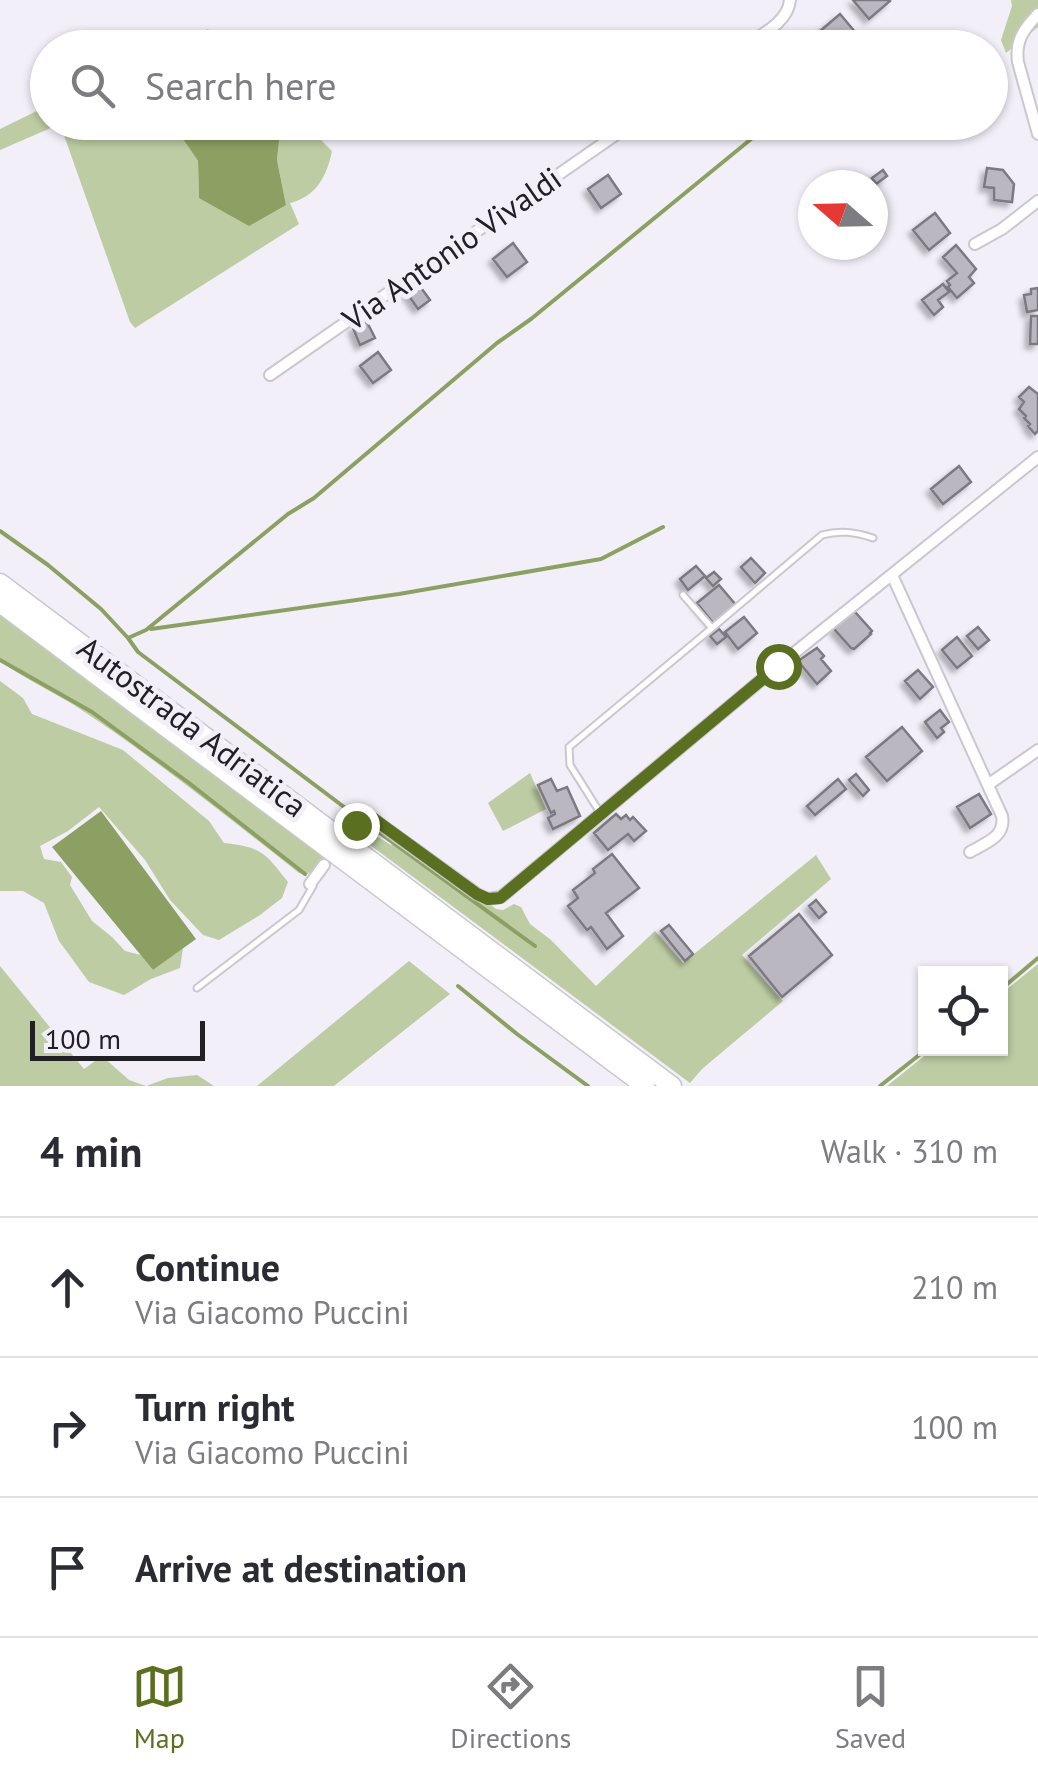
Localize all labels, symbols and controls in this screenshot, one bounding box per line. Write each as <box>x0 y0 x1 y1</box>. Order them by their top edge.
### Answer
search box <box>30 30 1008 140</box>
icon: search <box>65 58 120 113</box>
text: Search here <box>145 61 337 110</box>
street label: Via Antonio Vivaldi <box>333 157 569 340</box>
north arrow <box>798 170 888 260</box>
street label: Autostrada Adriatica <box>70 626 316 826</box>
route start <box>756 644 802 690</box>
route end <box>334 803 380 849</box>
map controls <box>918 966 1008 1056</box>
button: locate <box>918 966 1008 1056</box>
scale bar <box>30 1016 205 1060</box>
text: 100 m <box>45 1020 121 1057</box>
text: 4 min <box>40 1124 142 1179</box>
text: Walk · 310 m <box>821 1130 998 1172</box>
text: Continue <box>135 1242 280 1291</box>
icon: ahead <box>40 1260 95 1315</box>
text: 210 m <box>911 1266 998 1308</box>
text: Via Giacomo Puccini <box>135 1291 410 1333</box>
text: Turn right <box>135 1382 295 1431</box>
icon: right <box>40 1400 95 1455</box>
text: 100 m <box>911 1406 998 1448</box>
text: Via Giacomo Puccini <box>135 1431 410 1473</box>
icon: arrive <box>40 1540 95 1595</box>
text: Arrive at destination <box>135 1543 467 1592</box>
tab: Map <box>132 1659 187 1756</box>
tab: Directions <box>450 1659 571 1756</box>
tab: Saved <box>835 1659 906 1756</box>

